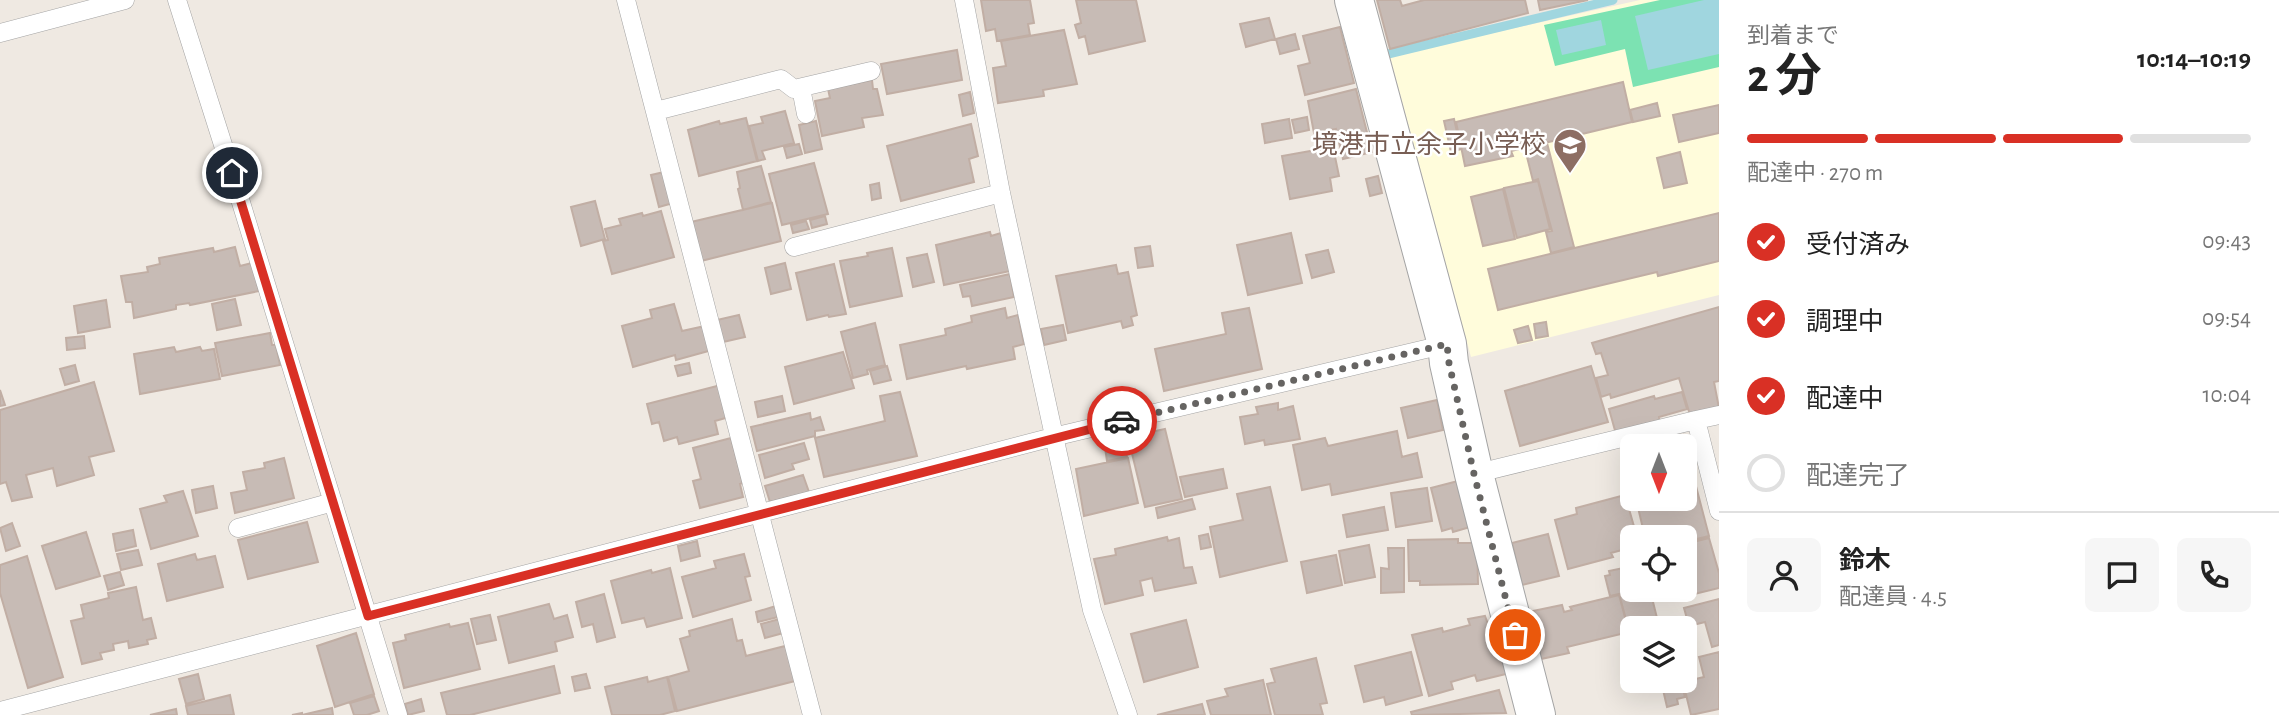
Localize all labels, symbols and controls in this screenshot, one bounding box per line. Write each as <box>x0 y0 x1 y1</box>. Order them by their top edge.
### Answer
text: 到着まで <box>1747 25 1839 48</box>
text: 10:14–10:19 <box>2137 46 2251 72</box>
text: 2 分 <box>1747 54 1822 100</box>
school or university icon: 境港市立余子小学校 <box>1551 126 1589 175</box>
place label: 境港市立余子小学校 <box>1312 130 1546 158</box>
pin <box>202 143 262 203</box>
icon: home <box>213 154 251 192</box>
text: 配達中 · 270 m <box>1747 162 1883 185</box>
icon: check <box>1747 223 1785 261</box>
text: 09:43 <box>2202 230 2251 253</box>
text: 受付済み <box>1806 232 1910 258</box>
icon: check <box>1747 300 1785 338</box>
text: 09:54 <box>2202 307 2251 330</box>
text: 調理中 <box>1806 309 1884 335</box>
icon: check <box>1747 377 1785 415</box>
text: 10:04 <box>2202 384 2251 407</box>
courier <box>1087 386 1157 456</box>
text: 配達中 <box>1806 386 1884 412</box>
icon: car <box>1103 402 1141 440</box>
north arrow <box>1620 434 1698 511</box>
map controls <box>1620 434 1697 693</box>
text: 配達完了 <box>1806 463 1910 489</box>
button: locate <box>1620 525 1697 602</box>
button: person <box>1747 538 1821 612</box>
button: chat <box>2085 538 2159 612</box>
button: phone <box>2177 538 2251 612</box>
text: 鈴木 <box>1839 548 1891 574</box>
text: 配達員 · 4.5 <box>1839 586 1947 609</box>
pin <box>1485 605 1545 665</box>
icon: bag <box>1496 616 1534 654</box>
button: layers <box>1620 616 1697 693</box>

